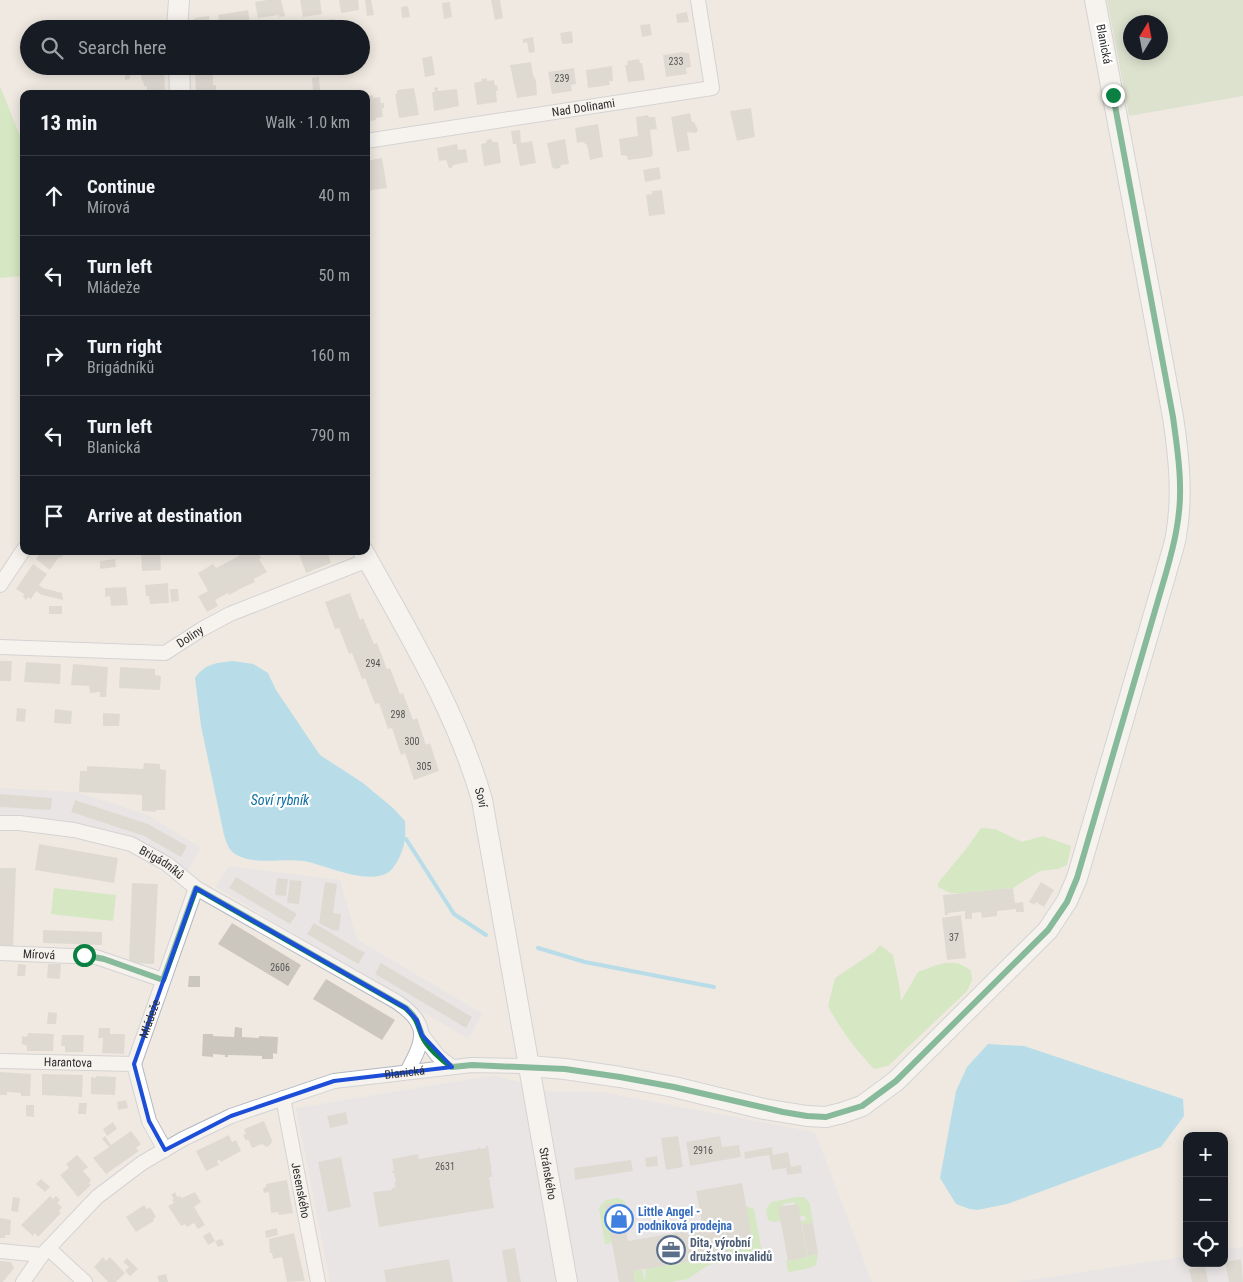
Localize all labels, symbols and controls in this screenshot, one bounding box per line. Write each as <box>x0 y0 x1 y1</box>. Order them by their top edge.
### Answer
north arrow <box>1123 15 1168 60</box>
search box <box>20 20 370 75</box>
street label: Blanická <box>1093 23 1115 65</box>
icon: search <box>38 34 66 62</box>
text: Search here <box>78 36 166 59</box>
house number: 233 <box>669 56 683 67</box>
house number: 239 <box>555 73 569 84</box>
route end <box>1102 84 1125 107</box>
street label: Nad Dolinami <box>551 96 616 119</box>
text: 13 min <box>40 111 97 135</box>
text: Walk · 1.0 km <box>265 113 350 132</box>
text: Continue <box>87 175 155 198</box>
icon: ahead <box>40 182 68 210</box>
text: 40 m <box>318 186 350 205</box>
text: Mírová <box>87 198 130 217</box>
text: Turn left <box>87 255 152 278</box>
icon: left <box>40 262 68 290</box>
text: 50 m <box>318 266 350 285</box>
text: Mládeže <box>87 278 140 297</box>
text: Turn right <box>87 335 162 358</box>
icon: right <box>40 342 68 370</box>
text: 160 m <box>311 346 350 365</box>
text: Brigádníků <box>87 358 154 377</box>
text: Turn left <box>87 415 152 438</box>
icon: left <box>40 422 68 450</box>
text: 790 m <box>311 426 350 445</box>
text: Blanická <box>87 438 141 457</box>
icon: arrive <box>40 502 68 530</box>
text: Arrive at destination <box>87 504 242 527</box>
street label: Doliny <box>174 623 206 651</box>
house number: 294 <box>366 658 380 669</box>
house number: 298 <box>391 709 405 720</box>
house number: 300 <box>405 736 419 747</box>
house number: 305 <box>417 761 431 772</box>
street label: Soví <box>472 786 490 810</box>
water label: Soví rybník <box>251 792 310 808</box>
street label: Brigádníků <box>137 843 187 882</box>
house number: 37 <box>949 932 959 943</box>
route start <box>73 944 96 967</box>
street label: Mírová <box>23 947 56 962</box>
house number: 2606 <box>270 962 290 973</box>
street label: Mládeže <box>137 997 163 1040</box>
street label: Harantova <box>44 1055 93 1070</box>
street label: Blanická <box>384 1064 426 1082</box>
map controls <box>1183 1132 1228 1267</box>
button: + <box>1183 1132 1228 1177</box>
house number: 2916 <box>693 1145 713 1156</box>
street label: Stránského <box>536 1146 559 1201</box>
street label: Jesenského <box>288 1161 313 1219</box>
house number: 2631 <box>435 1161 455 1172</box>
button: − <box>1183 1177 1228 1222</box>
shop icon: Little Angel - podniková prodejna <box>604 1204 634 1234</box>
place label: Little Angel - podniková prodejna <box>638 1205 732 1233</box>
button: locate <box>1183 1222 1228 1267</box>
office icon: Dita, výrobní družstvo invalidů <box>656 1235 686 1265</box>
place label: Dita, výrobní družstvo invalidů <box>690 1236 772 1264</box>

